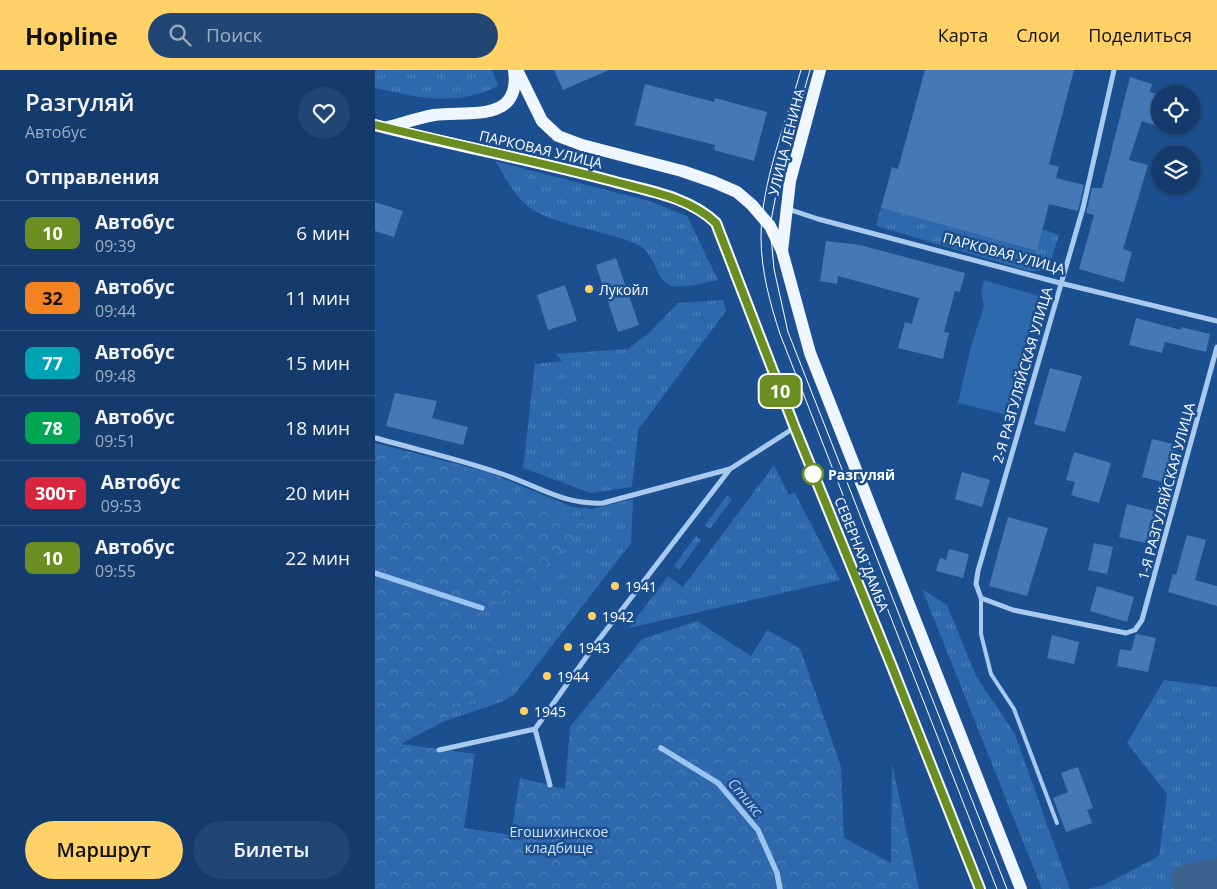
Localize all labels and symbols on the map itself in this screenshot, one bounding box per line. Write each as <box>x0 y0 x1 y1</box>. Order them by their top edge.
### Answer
street label: УЛИЦА ЛЕНИНА <box>764 86 809 198</box>
street label: ПАРКОВАЯ УЛИЦА <box>478 126 604 172</box>
street label: ПАРКОВАЯ УЛИЦА <box>941 228 1067 278</box>
place label: Лукойл <box>599 280 648 299</box>
marker: Лукойл <box>583 283 595 295</box>
street label: 2-Я РАЗГУЛЯЙСКАЯ УЛИЦА <box>988 284 1056 465</box>
line badge: 10 <box>757 375 803 407</box>
street label: 1-Я РАЗГУЛЯЙСКАЯ УЛИЦА <box>1133 400 1199 582</box>
marker: Разгуляй <box>802 463 824 485</box>
place label: Разгуляй <box>828 465 895 484</box>
street label: СЕВЕРНАЯ ДАМБА <box>830 494 894 614</box>
place label: 1941 <box>625 577 657 596</box>
marker: 1941 <box>609 580 621 592</box>
place label: 1942 <box>602 607 634 626</box>
marker: 1942 <box>586 610 598 622</box>
place label: 1943 <box>578 638 610 657</box>
marker: 1943 <box>562 641 574 653</box>
place label: 1944 <box>557 667 589 686</box>
marker: 1944 <box>541 670 553 682</box>
place label: 1945 <box>534 702 566 721</box>
marker: 1945 <box>518 705 530 717</box>
water label: Стикс <box>724 774 768 821</box>
park label: Егошихинское кладбище <box>510 822 609 857</box>

